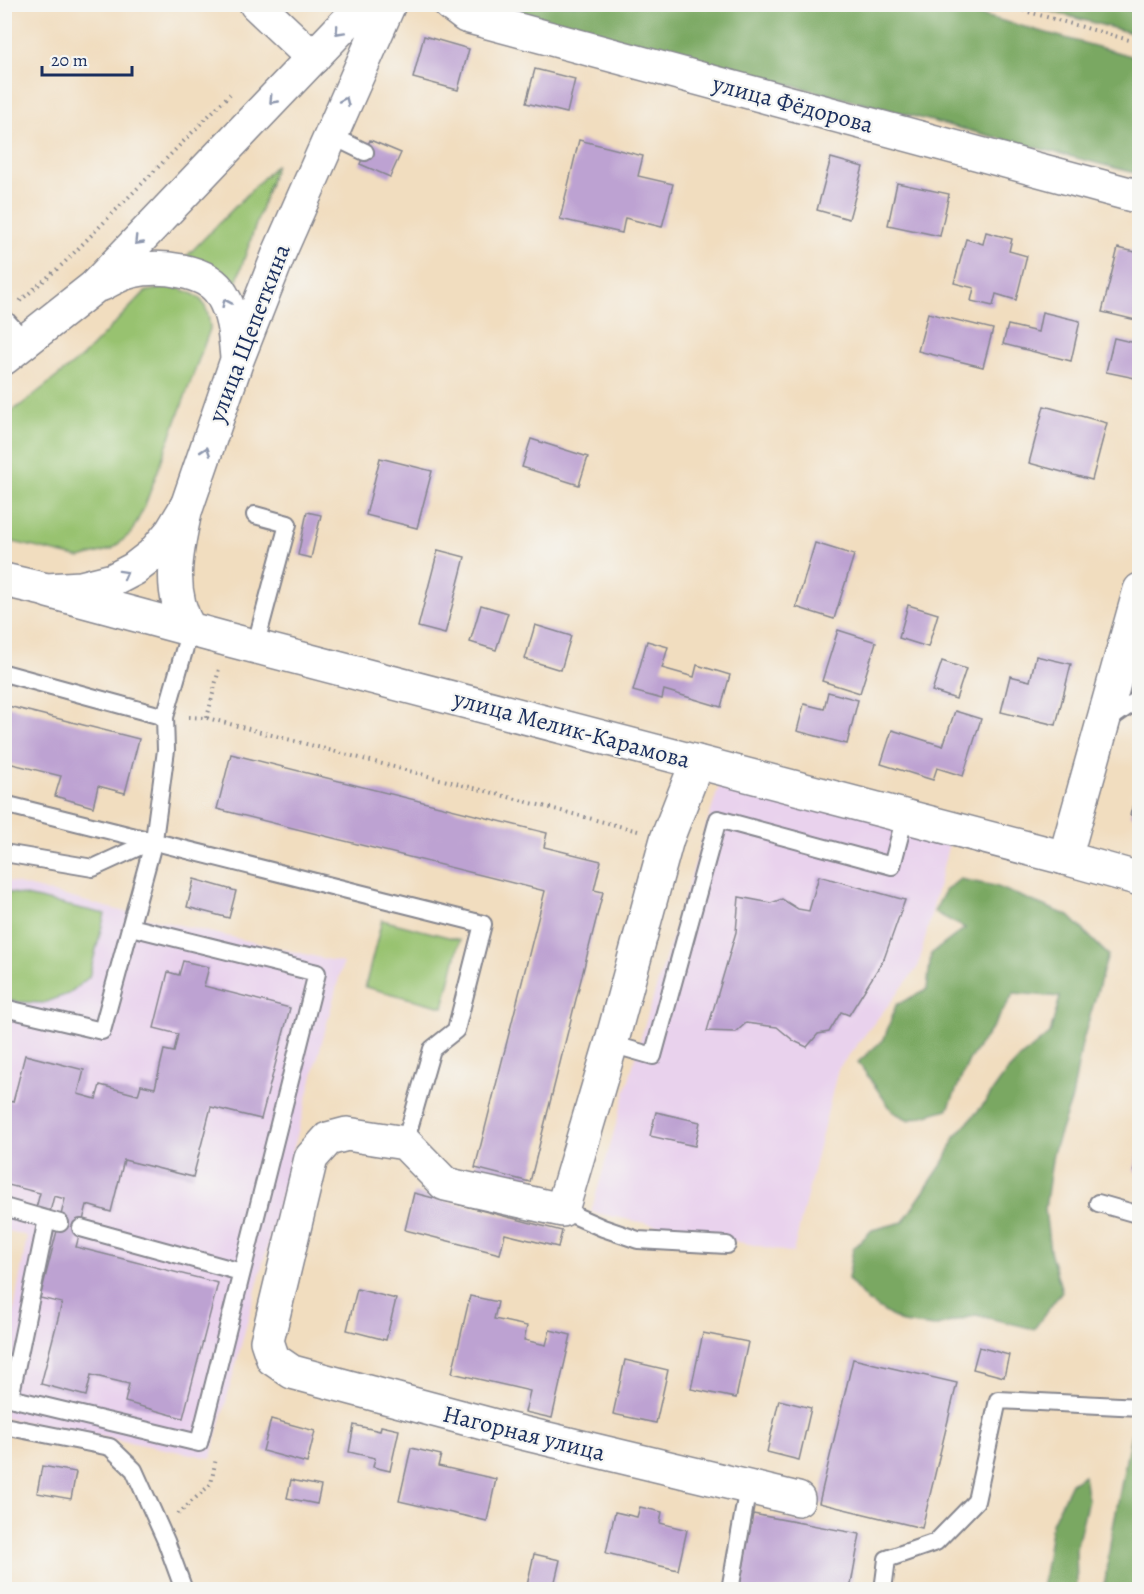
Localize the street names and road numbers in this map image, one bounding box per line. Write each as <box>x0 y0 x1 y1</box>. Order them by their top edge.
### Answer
street label: улица Фёдорова <box>708 67 877 141</box>
street label: улица Щепеткина <box>200 239 298 428</box>
street label: улица Мелик-Карамова <box>449 682 694 776</box>
street label: Нагорная улица <box>440 1397 608 1469</box>

